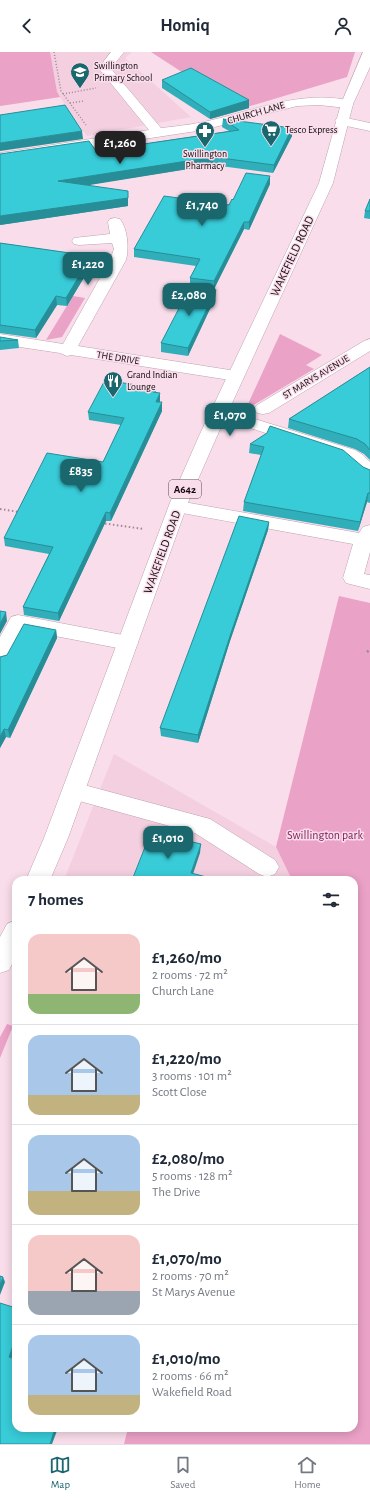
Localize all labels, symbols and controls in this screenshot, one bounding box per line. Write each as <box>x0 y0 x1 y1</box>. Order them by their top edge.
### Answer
icon: back <box>16 15 38 37</box>
icon: person <box>332 15 354 37</box>
text: Homiq <box>160 17 210 35</box>
school or university icon: Swillington Primary School <box>69 61 91 89</box>
place label: Swillington Primary School <box>94 61 152 83</box>
street label: CHURCH LANE <box>226 100 286 126</box>
supermarket icon: Tesco Express <box>260 119 282 147</box>
pharmacy icon: Swillington Pharmacy <box>194 120 216 148</box>
place label: Tesco Express <box>285 125 338 135</box>
pin: £1,260 <box>87 131 153 165</box>
text: £1,260 <box>104 137 136 150</box>
place label: Swillington Pharmacy <box>183 149 227 171</box>
pin: £1,740 <box>169 193 235 227</box>
text: £1,740 <box>186 199 218 212</box>
street label: WAKEFIELD ROAD <box>268 214 316 298</box>
pin: £1,220 <box>55 252 121 286</box>
text: £1,220 <box>72 258 104 271</box>
pin: £2,080 <box>156 283 222 317</box>
text: £2,080 <box>172 289 206 302</box>
street label: THE DRIVE <box>96 350 140 366</box>
street label: ST MARYS AVENUE <box>281 353 351 401</box>
restaurant icon: Grand Indian Lounge <box>102 370 124 398</box>
place label: Grand Indian Lounge <box>127 370 177 392</box>
pin: £1,070 <box>197 403 263 437</box>
text: £1,070 <box>214 409 246 422</box>
pin: £835 <box>57 459 105 493</box>
text: £835 <box>69 465 93 478</box>
road number: A642 <box>169 480 201 498</box>
street label: WAKEFIELD ROAD <box>141 509 183 595</box>
pin: £1,010 <box>135 826 201 860</box>
park label: Swillington park <box>287 829 363 841</box>
text: £1,010 <box>152 832 184 845</box>
icon: filters <box>320 889 342 911</box>
text: 7 homes <box>28 891 84 908</box>
text: £1,260/mo <box>152 949 222 966</box>
icon: home <box>60 950 108 998</box>
text: 2 rooms · 72 m² <box>152 969 228 982</box>
text: Church Lane <box>152 985 214 998</box>
text: £1,220/mo <box>152 1050 221 1067</box>
icon: home <box>60 1051 108 1099</box>
text: 3 rooms · 101 m² <box>152 1070 232 1083</box>
text: Scott Close <box>152 1086 207 1099</box>
text: £2,080/mo <box>152 1150 225 1167</box>
icon: home <box>60 1151 108 1199</box>
text: 5 rooms · 128 m² <box>152 1170 233 1183</box>
text: The Drive <box>152 1186 200 1199</box>
text: £1,070/mo <box>152 1250 222 1267</box>
icon: home <box>60 1251 108 1299</box>
text: 2 rooms · 70 m² <box>152 1270 229 1283</box>
text: St Marys Avenue <box>152 1286 235 1299</box>
text: £1,010/mo <box>152 1350 220 1367</box>
icon: home <box>60 1351 108 1399</box>
text: 2 rooms · 66 m² <box>152 1370 229 1383</box>
text: Wakefield Road <box>152 1386 232 1399</box>
tab: Map <box>49 1454 71 1491</box>
tab: Saved <box>170 1454 195 1491</box>
tab: Home <box>294 1454 321 1491</box>

